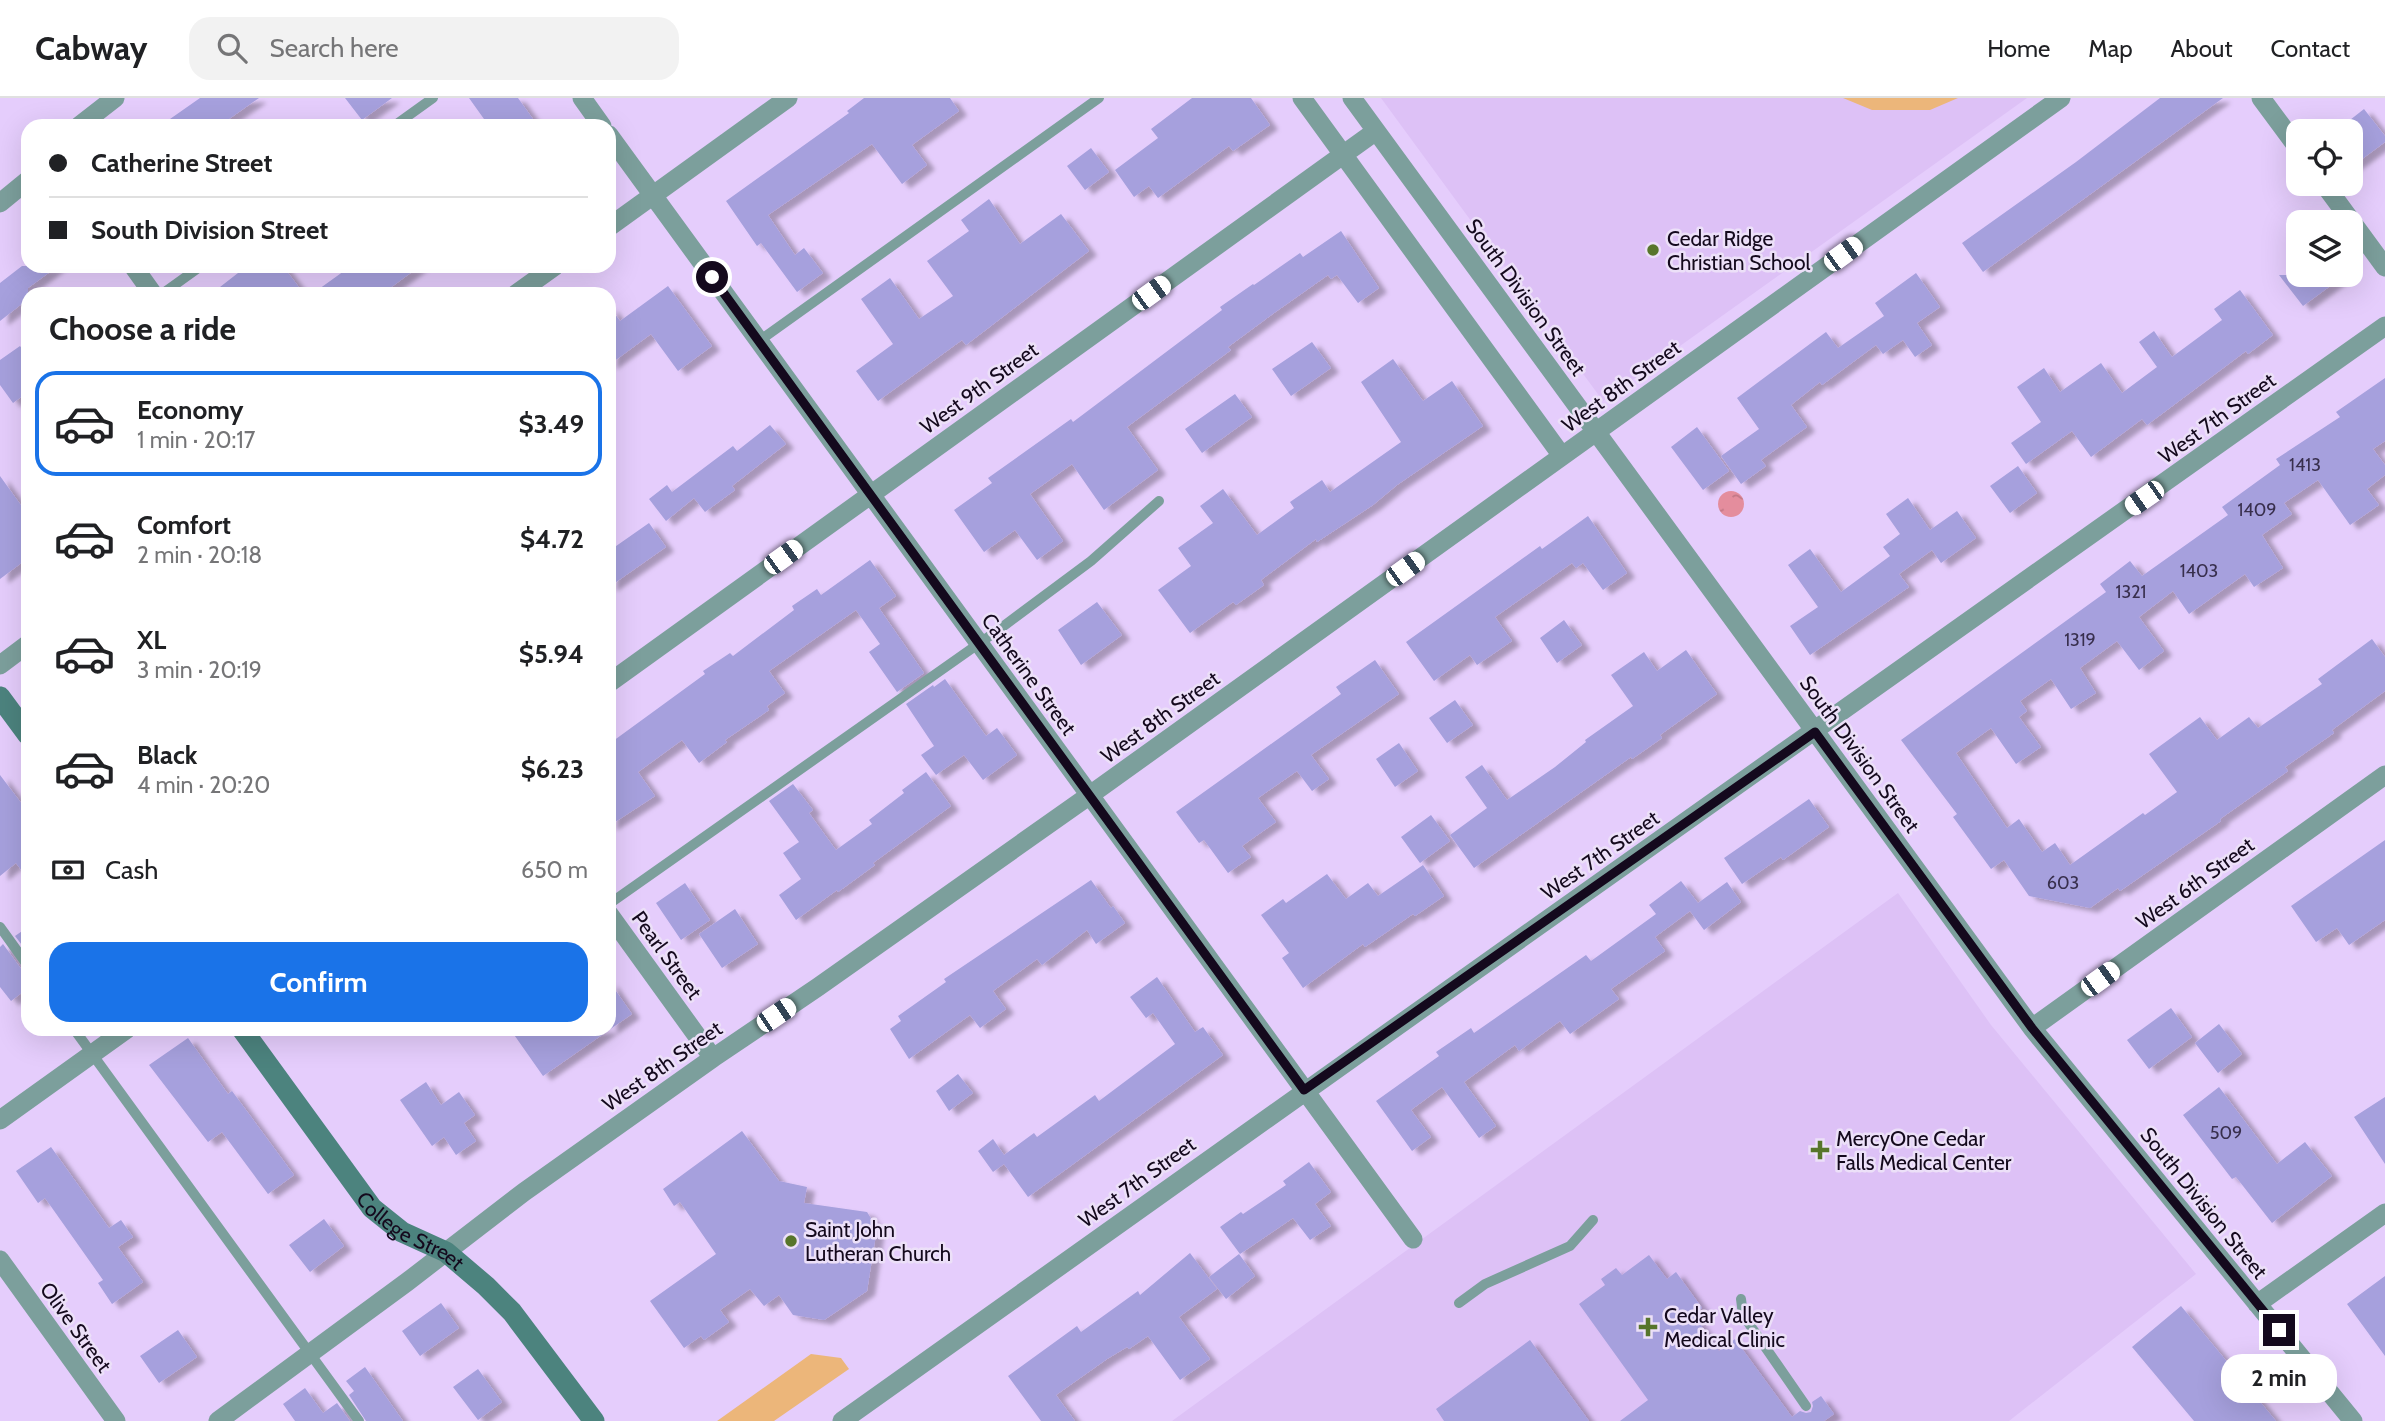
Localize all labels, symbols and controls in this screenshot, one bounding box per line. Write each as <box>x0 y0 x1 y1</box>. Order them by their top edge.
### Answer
search box <box>189 17 679 80</box>
text: Cabway <box>35 28 147 68</box>
icon: search <box>213 29 251 67</box>
text: Search here <box>269 32 399 64</box>
text: Home <box>1987 34 2050 63</box>
text: Map <box>2088 34 2133 63</box>
text: About <box>2171 34 2233 63</box>
text: Contact <box>2271 34 2350 63</box>
map controls <box>2286 119 2363 287</box>
button: locate <box>2286 119 2363 196</box>
text: Catherine Street <box>91 147 272 179</box>
button: layers <box>2286 210 2363 287</box>
text: South Division Street <box>91 214 328 246</box>
street label: South Division Street <box>1461 214 1591 380</box>
place label: Cedar Ridge Christian School <box>1667 226 1810 275</box>
car <box>1820 233 1867 275</box>
marker: Cedar Ridge Christian School <box>1645 242 1661 258</box>
route start <box>696 261 728 293</box>
car <box>1128 272 1175 314</box>
text: Choose a ride <box>49 309 236 348</box>
street label: West 8th Street <box>1557 335 1685 437</box>
street label: West 9th Street <box>915 337 1043 439</box>
street label: West 7th Street <box>2154 367 2280 469</box>
icon: car <box>53 392 116 455</box>
text: Economy <box>137 394 243 426</box>
text: $3.49 <box>518 408 584 440</box>
text: 1 min · 20:17 <box>137 426 255 454</box>
house number: 1413 <box>2289 454 2321 476</box>
car <box>2121 477 2168 519</box>
house number: 1409 <box>2237 499 2277 521</box>
icon: car <box>53 507 116 570</box>
text: Comfort <box>137 509 231 541</box>
text: $4.72 <box>520 523 584 555</box>
car <box>760 536 807 578</box>
text: 2 min · 20:18 <box>137 541 262 569</box>
car <box>1382 548 1429 590</box>
house number: 1403 <box>2180 560 2218 582</box>
house number: 1321 <box>2116 581 2146 603</box>
street label: Catherine Street <box>976 608 1082 740</box>
icon: car <box>53 622 116 685</box>
text: XL <box>137 624 166 656</box>
house number: 1319 <box>2064 629 2096 651</box>
text: $5.94 <box>519 638 584 670</box>
text: 3 min · 20:19 <box>137 656 262 684</box>
street label: West 8th Street <box>1096 666 1224 768</box>
street label: South Division Street <box>1795 671 1925 837</box>
icon: car <box>53 737 116 800</box>
text: Black <box>137 739 197 771</box>
text: $6.23 <box>521 753 584 785</box>
text: 4 min · 20:20 <box>137 771 270 799</box>
street label: West 7th Street <box>1536 805 1664 905</box>
street label: West 6th Street <box>2131 832 2259 934</box>
icon: cash <box>49 851 87 889</box>
text: Cash <box>105 854 158 886</box>
text: 650 m <box>521 856 588 884</box>
house number: 603 <box>2047 872 2079 894</box>
street label: Pearl Street <box>627 906 707 1004</box>
button: Confirm <box>49 942 588 1022</box>
car <box>2077 958 2124 1000</box>
car <box>753 995 800 1035</box>
street label: West 8th Street <box>597 1016 727 1116</box>
street label: South Division Street <box>2135 1122 2273 1284</box>
house number: 509 <box>2210 1122 2242 1144</box>
place label: MercyOne Cedar Falls Medical Center <box>1836 1126 2012 1175</box>
street label: West 7th Street <box>1074 1131 1200 1233</box>
marker: MercyOne Cedar Falls Medical Center <box>1810 1140 1830 1160</box>
street label: College Street <box>352 1186 470 1275</box>
place label: Saint John Lutheran Church <box>805 1217 951 1266</box>
marker: Saint John Lutheran Church <box>783 1233 799 1249</box>
street label: Olive Street <box>35 1277 117 1377</box>
place label: Cedar Valley Medical Clinic <box>1664 1303 1785 1352</box>
route end <box>2263 1314 2295 1346</box>
marker: Cedar Valley Medical Clinic <box>1638 1317 1658 1337</box>
callout: 2 min <box>2221 1354 2337 1404</box>
text: 2 min <box>2251 1364 2307 1392</box>

